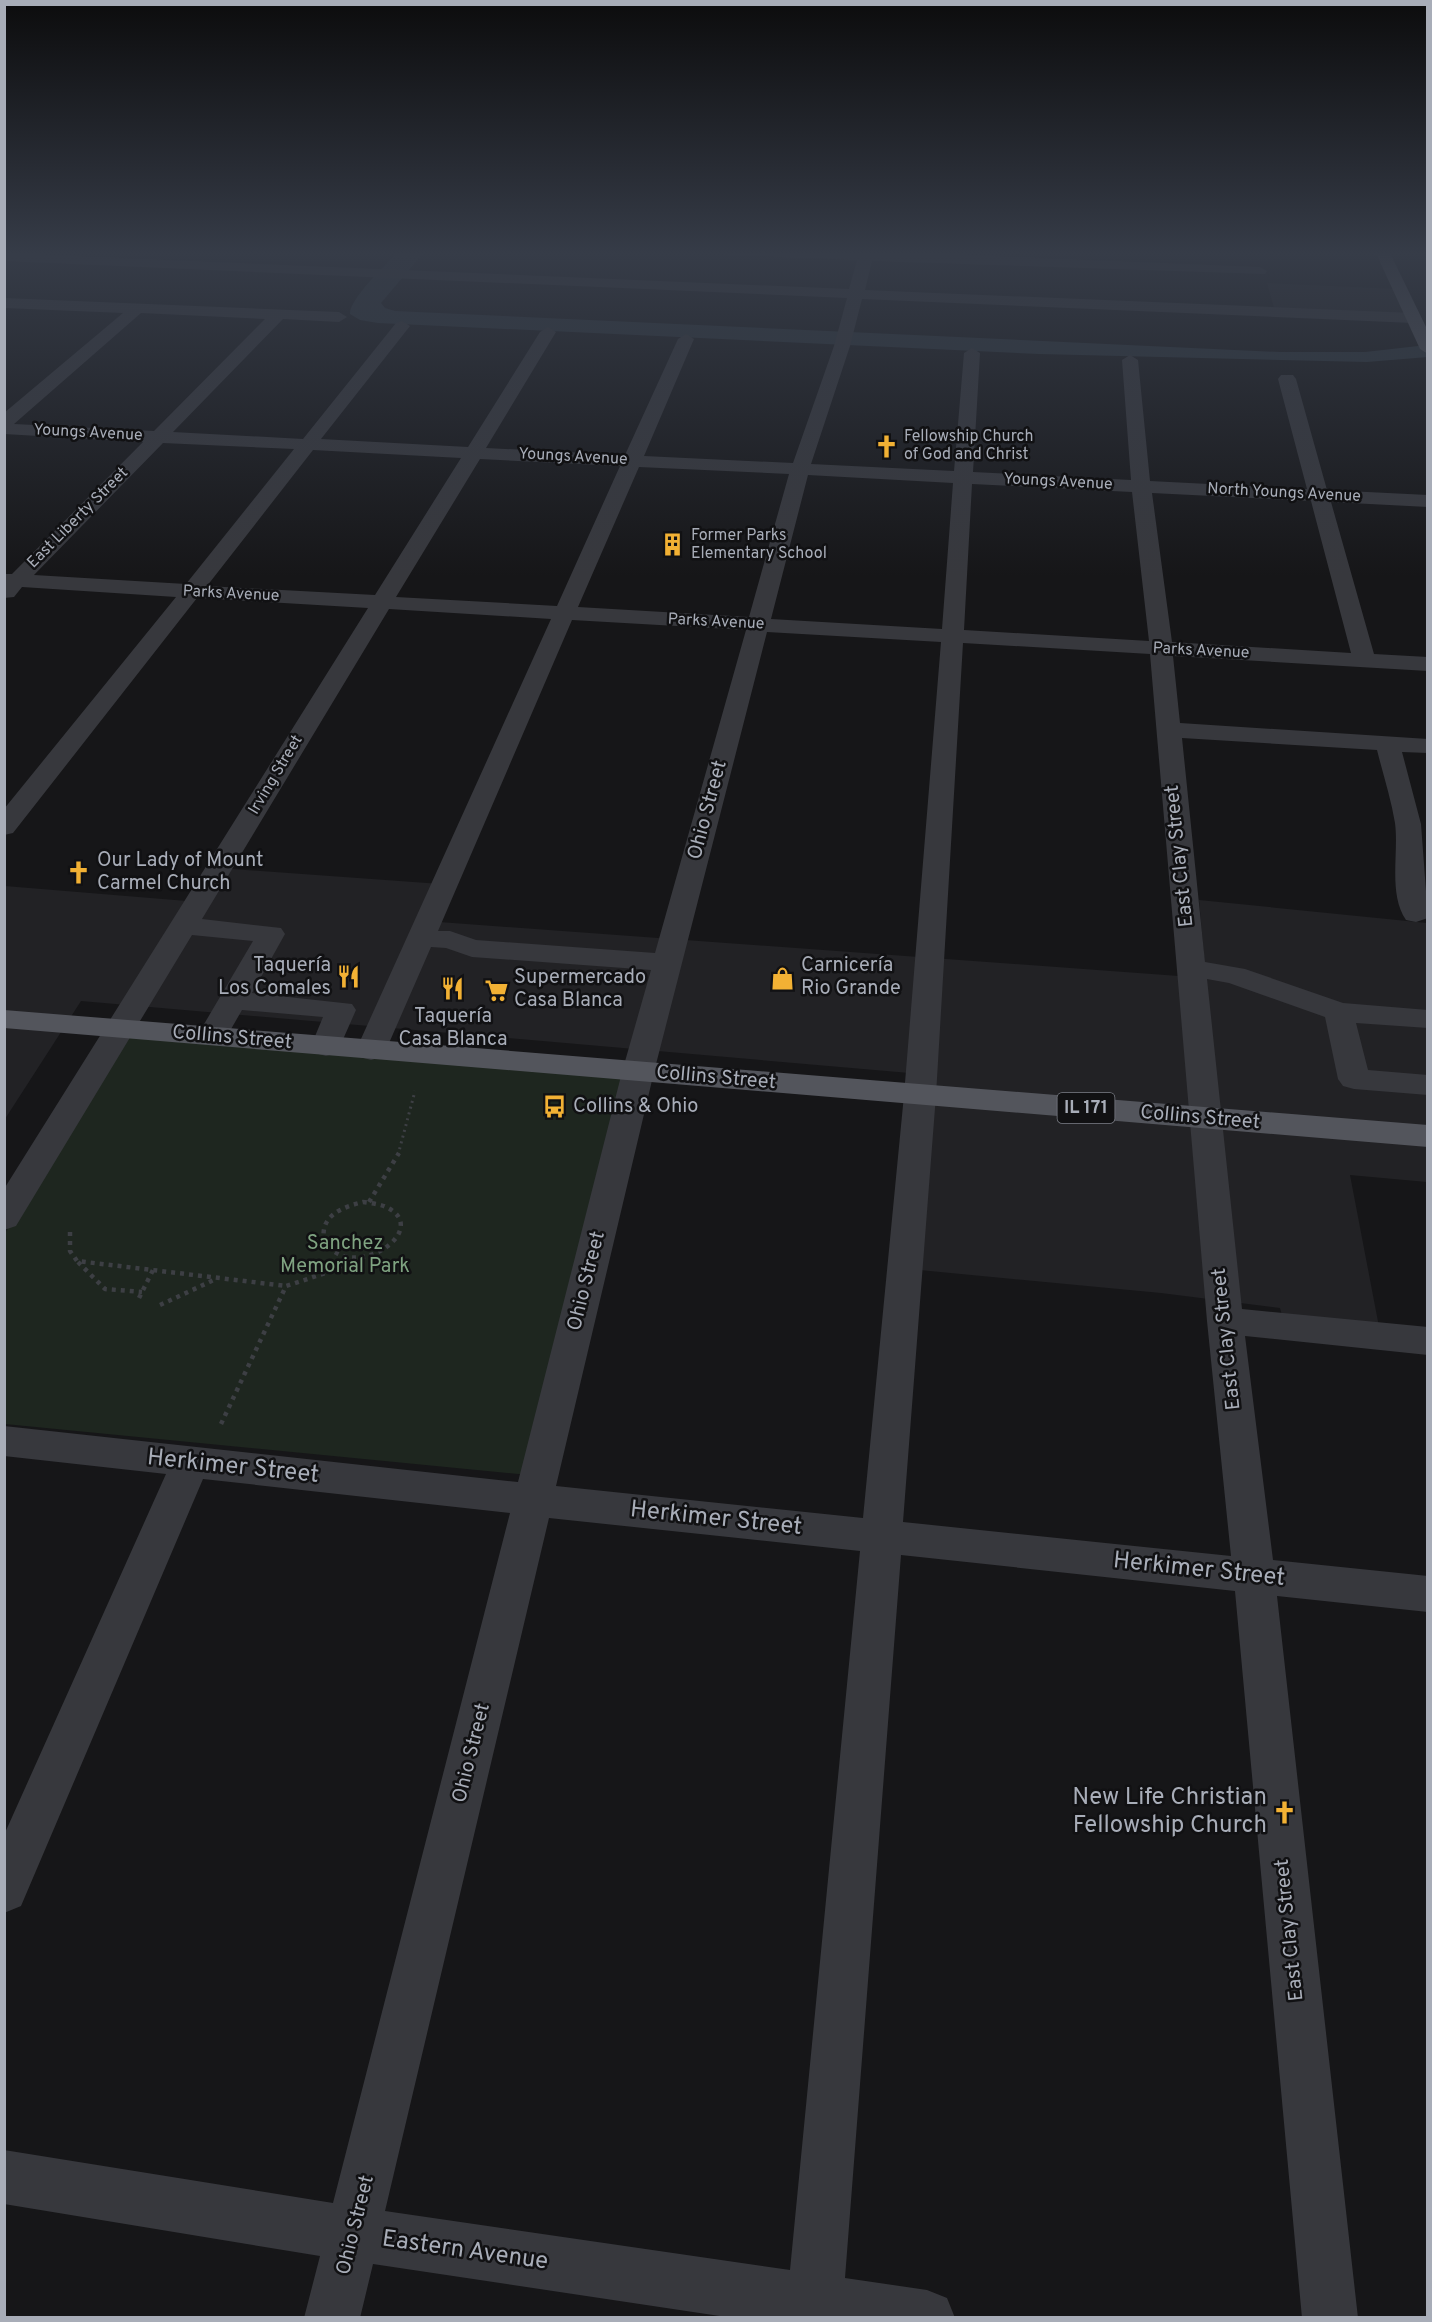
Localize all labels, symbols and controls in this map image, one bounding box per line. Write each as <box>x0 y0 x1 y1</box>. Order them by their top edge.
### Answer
street label: Youngs Avenue <box>33 420 143 446</box>
place label: Fellowship Church of God and Christ <box>904 427 1034 465</box>
church icon: Fellowship Church of God and Christ <box>873 433 899 459</box>
street label: Youngs Avenue <box>518 444 628 470</box>
street label: East Liberty Street <box>23 463 133 573</box>
street label: Youngs Avenue <box>1003 469 1113 495</box>
street label: North Youngs Avenue <box>1207 479 1361 507</box>
place label: Former Parks Elementary School <box>691 526 827 564</box>
building icon: Former Parks Elementary School <box>660 532 686 558</box>
street label: Parks Avenue <box>182 581 280 607</box>
street label: Parks Avenue <box>667 609 765 635</box>
street label: Parks Avenue <box>1152 638 1250 664</box>
street label: Irving Street <box>244 732 308 818</box>
street label: Ohio Street <box>682 757 734 863</box>
street label: East Clay Street <box>1160 784 1200 928</box>
place label: Our Lady of Mount Carmel Church <box>97 848 264 897</box>
church icon: Our Lady of Mount Carmel Church <box>66 859 92 885</box>
place label: Taquería Los Comales <box>218 953 331 1002</box>
place label: Carnicería Rio Grande <box>801 953 901 1002</box>
restaurant icon: Taquería Los Comales <box>336 964 362 990</box>
place label: Supermercado Casa Blanca <box>514 965 646 1014</box>
shop icon: Carnicería Rio Grande <box>770 965 796 991</box>
restaurant icon: Taquería Casa Blanca <box>440 976 466 1002</box>
supermarket icon: Supermercado Casa Blanca <box>483 977 509 1003</box>
place label: Taquería Casa Blanca <box>399 1004 507 1053</box>
street label: Collins Street <box>171 1020 293 1056</box>
street label: Collins Street <box>655 1060 777 1096</box>
road number: IL 171 <box>1058 1093 1114 1123</box>
bus stop icon: Collins & Ohio <box>542 1094 568 1120</box>
place label: Collins & Ohio <box>573 1094 698 1120</box>
street label: Collins Street <box>1139 1100 1261 1136</box>
street label: Ohio Street <box>562 1228 612 1334</box>
park label: Sanchez Memorial Park <box>280 1231 410 1280</box>
street label: East Clay Street <box>1207 1267 1247 1411</box>
street label: Herkimer Street <box>145 1443 321 1491</box>
street label: Herkimer Street <box>628 1495 804 1543</box>
street label: Herkimer Street <box>1111 1546 1287 1594</box>
street label: Ohio Street <box>447 1700 497 1806</box>
place label: New Life Christian Fellowship Church <box>1072 1783 1267 1841</box>
church icon: New Life Christian Fellowship Church <box>1272 1799 1298 1825</box>
street label: East Clay Street <box>1270 1858 1310 2002</box>
street label: Ohio Street <box>331 2172 381 2278</box>
street label: Eastern Avenue <box>380 2224 550 2278</box>

